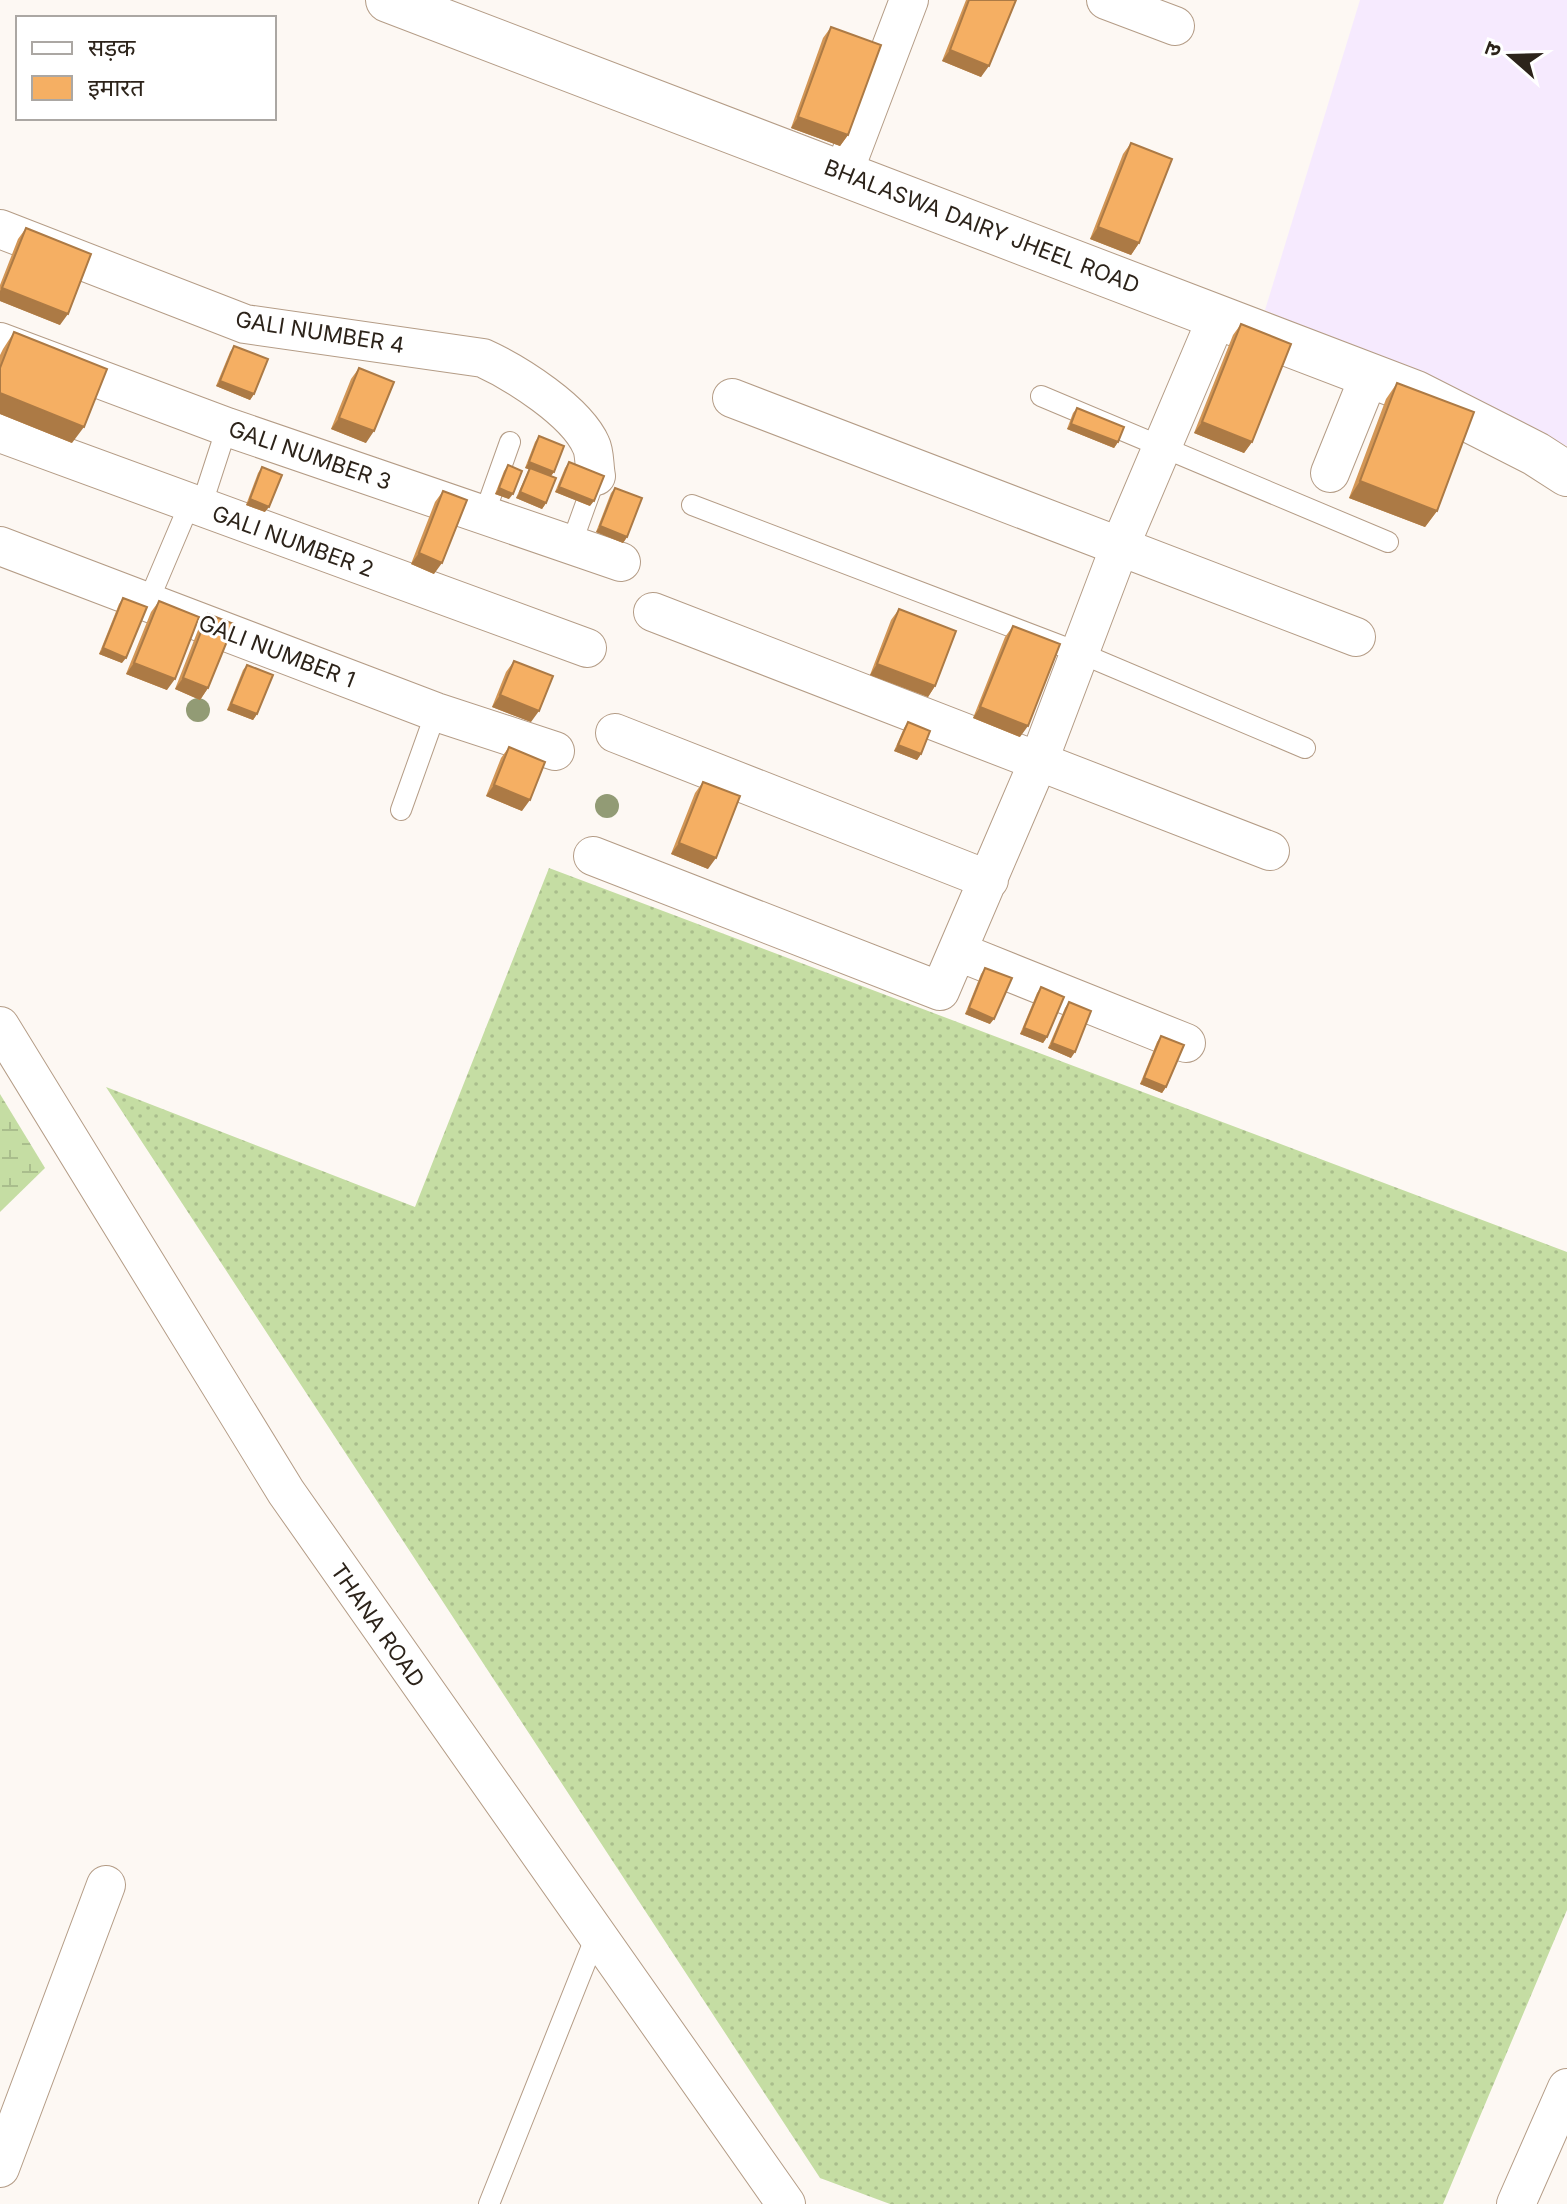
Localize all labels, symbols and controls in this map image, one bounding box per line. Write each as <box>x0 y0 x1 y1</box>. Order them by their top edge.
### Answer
legend <box>16 16 276 120</box>
north arrow <box>1471 16 1551 96</box>
text: सड़क <box>88 33 136 62</box>
text: उ <box>1478 38 1507 60</box>
text: इमारत <box>88 73 145 102</box>
street label: BHALASWA DAIRY JHEEL ROAD <box>821 154 1143 298</box>
street label: GALI NUMBER 4 <box>234 306 406 358</box>
street label: GALI NUMBER 3 <box>225 415 395 495</box>
street label: GALI NUMBER 2 <box>209 500 377 582</box>
street label: GALI NUMBER 1 <box>195 609 359 693</box>
street label: THANA ROAD <box>326 1558 430 1692</box>

